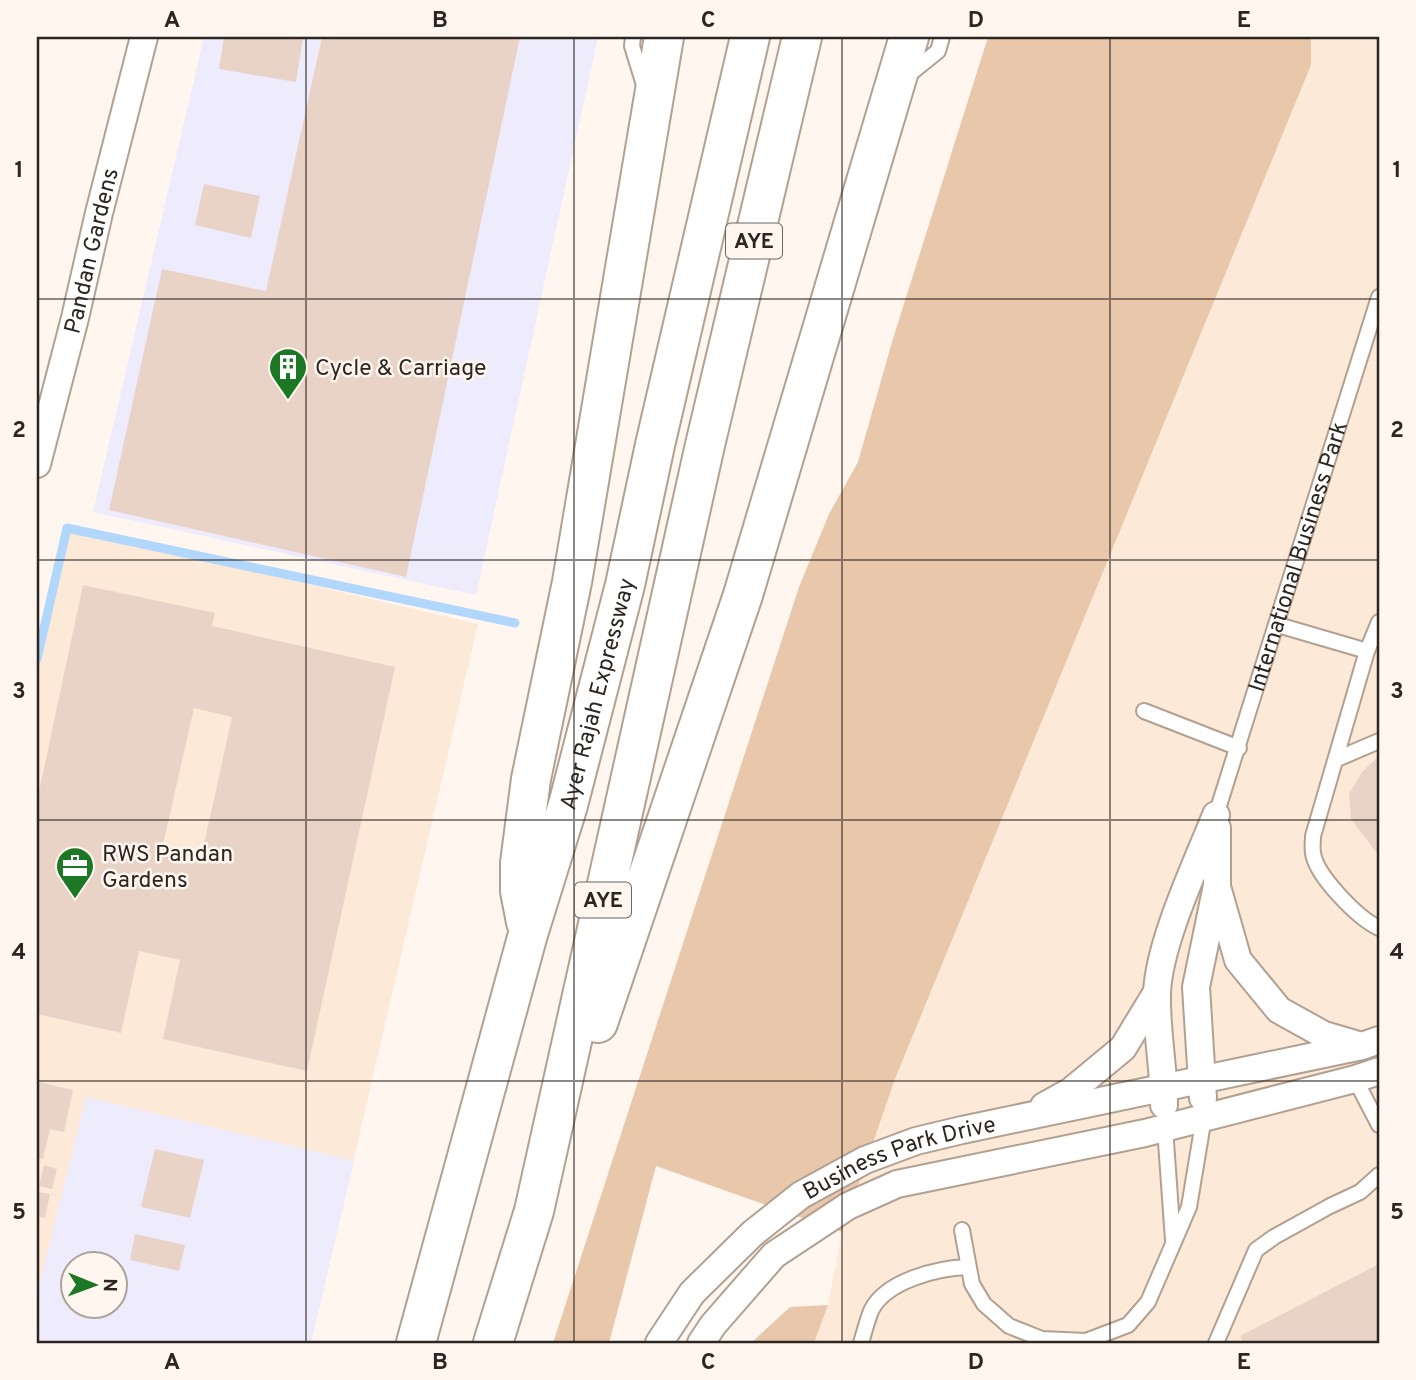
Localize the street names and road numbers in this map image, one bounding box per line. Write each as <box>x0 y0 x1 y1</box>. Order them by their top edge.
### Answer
street label: Pandan Gardens <box>59 165 127 337</box>
road number: AYE <box>726 224 782 258</box>
street label: International Business Park <box>1244 418 1356 696</box>
street label: Ayer Rajah Expressway <box>555 576 643 814</box>
road number: AYE <box>575 883 631 918</box>
street label: Business Park Drive <box>799 1111 999 1208</box>

